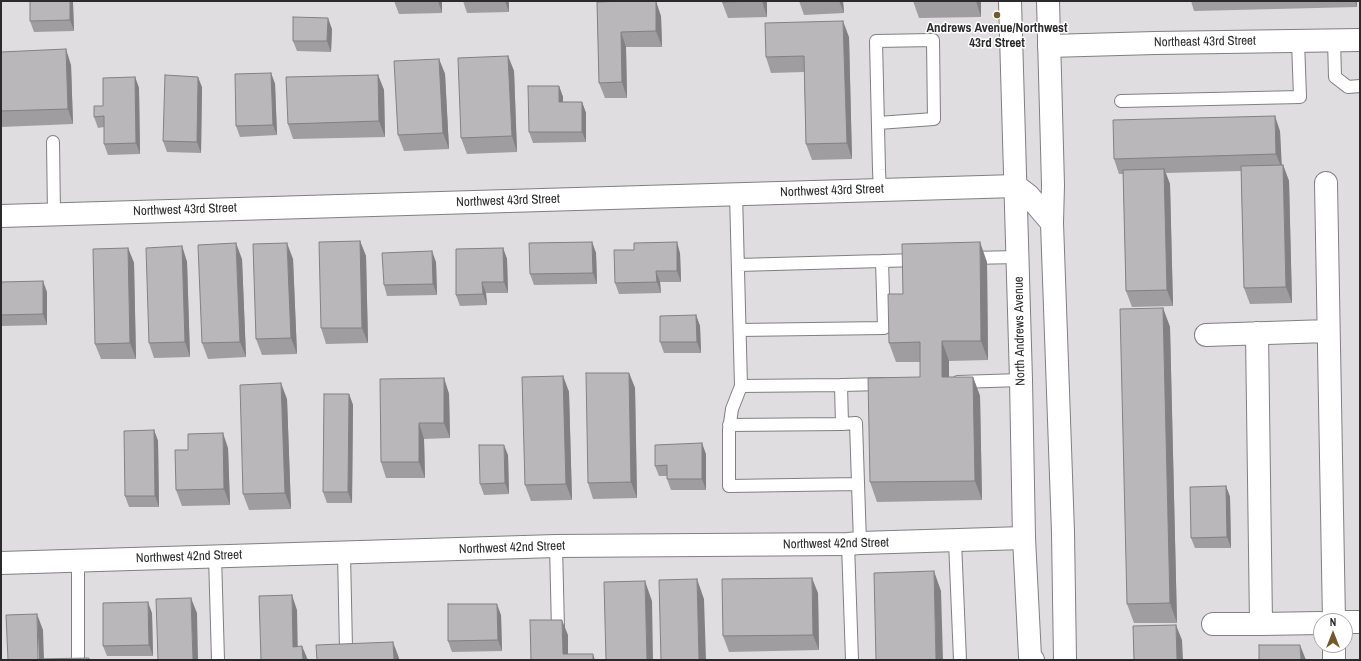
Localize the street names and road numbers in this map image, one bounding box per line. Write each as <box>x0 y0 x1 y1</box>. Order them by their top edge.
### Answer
street label: Northeast 43rd Street <box>1154 33 1256 51</box>
street label: Northwest 43rd Street <box>780 181 884 201</box>
street label: Northwest 43rd Street <box>456 191 560 211</box>
street label: Northwest 43rd Street <box>133 200 237 220</box>
street label: North Andrews Avenue <box>1011 276 1029 386</box>
street label: Northwest 42nd Street <box>783 535 889 553</box>
street label: Northwest 42nd Street <box>459 538 565 558</box>
street label: Northwest 42nd Street <box>136 547 242 567</box>

